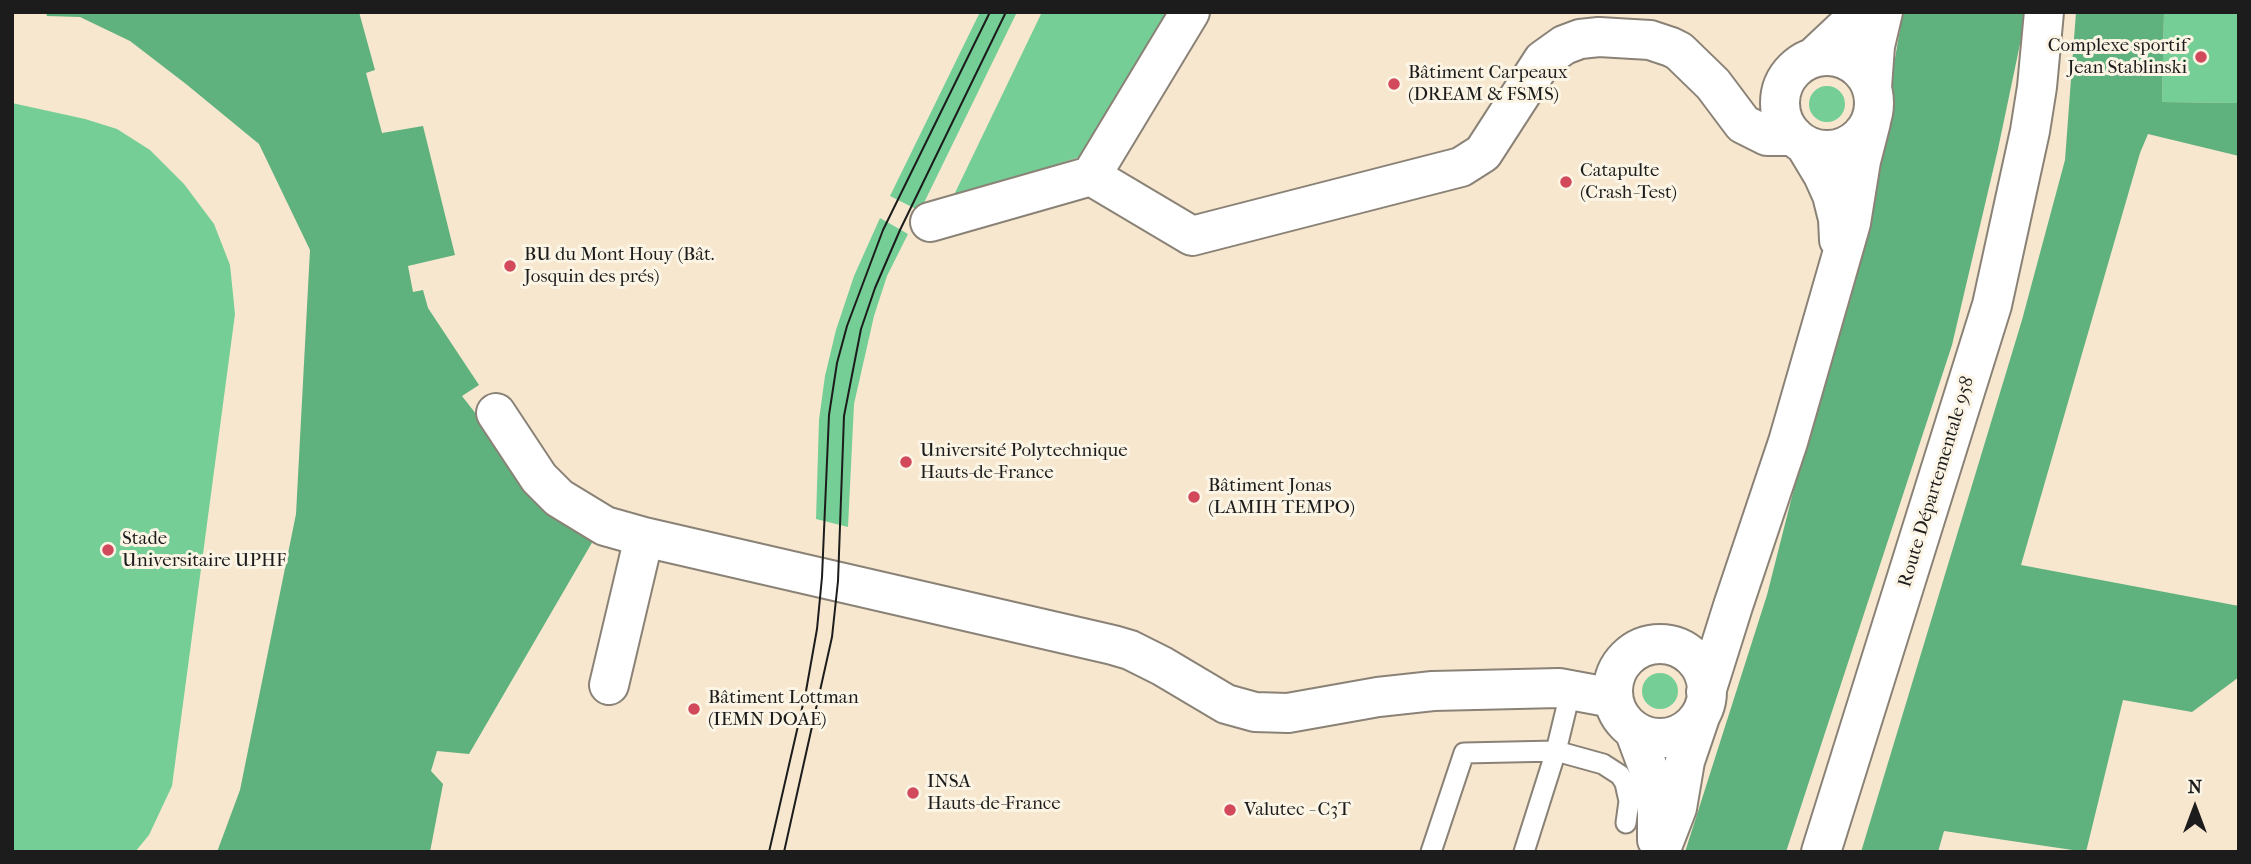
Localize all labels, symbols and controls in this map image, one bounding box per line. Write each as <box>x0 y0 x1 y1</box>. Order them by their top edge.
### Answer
place label: Complexe sportif Jean Stablinski <box>2048 35 2187 79</box>
marker: Complexe sportif Jean Stablinski <box>2193 49 2209 65</box>
place label: Bâtiment Carpeaux (DREAM & FSMS) <box>1408 62 1568 106</box>
marker: Bâtiment Carpeaux (DREAM & FSMS) <box>1386 76 1402 92</box>
place label: Catapulte (Crash-Test) <box>1580 160 1677 204</box>
marker: Catapulte (Crash-Test) <box>1558 174 1574 190</box>
place label: BU du Mont Houy (Bât. Josquin des prés) <box>524 244 715 288</box>
marker: BU du Mont Houy (Bât. Josquin des prés) <box>502 258 518 274</box>
street label: Route Départementale 958 <box>1894 374 1980 590</box>
place label: Université Polytechnique Hauts-de-France <box>920 440 1128 484</box>
marker: Université Polytechnique Hauts-de-France <box>898 454 914 470</box>
place label: Bâtiment Jonas (LAMIH TEMPO) <box>1208 475 1355 519</box>
marker: Bâtiment Jonas (LAMIH TEMPO) <box>1186 489 1202 505</box>
place label: Stade Universitaire UPHF <box>122 528 286 572</box>
marker: Stade Universitaire UPHF <box>100 542 116 558</box>
place label: Bâtiment Lottman (IEMN DOAE) <box>708 687 859 731</box>
marker: Bâtiment Lottman (IEMN DOAE) <box>686 701 702 717</box>
place label: INSA Hauts-de-France <box>927 771 1061 815</box>
north arrow <box>2160 773 2230 843</box>
text: N <box>2188 776 2202 798</box>
marker: INSA Hauts-de-France <box>905 785 921 801</box>
place label: Valutec - C3T <box>1244 799 1351 821</box>
marker: Valutec - C3T <box>1222 802 1238 818</box>

